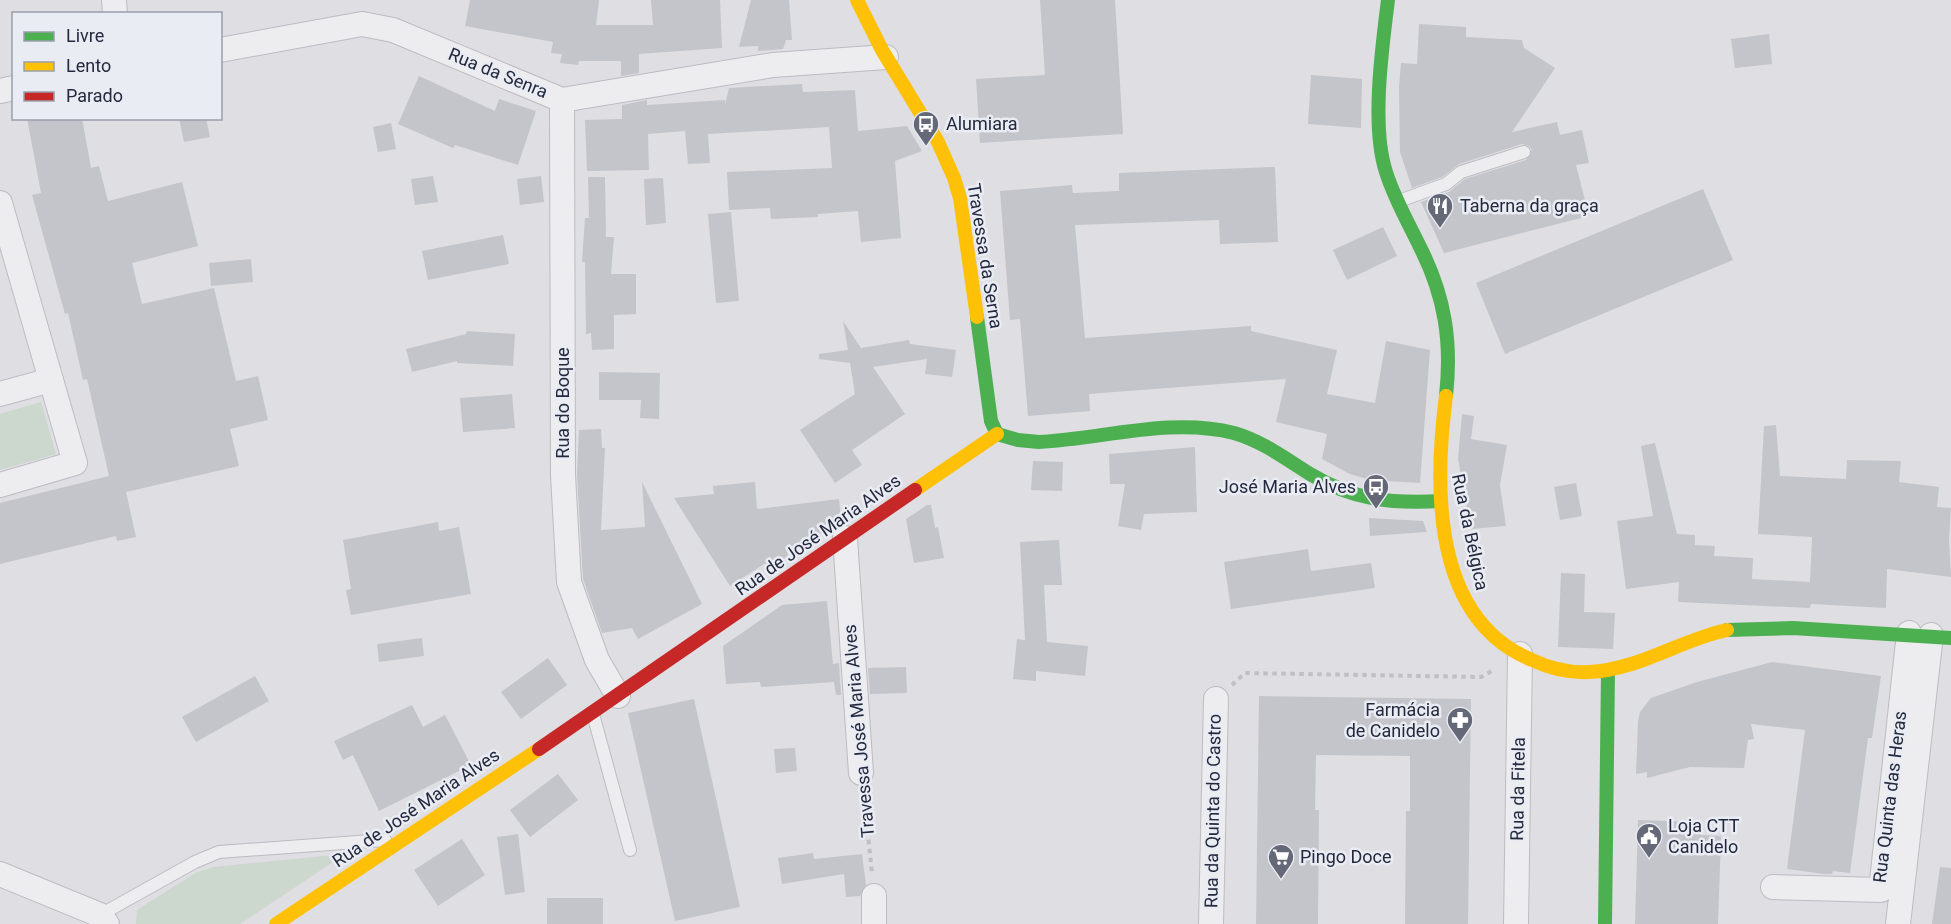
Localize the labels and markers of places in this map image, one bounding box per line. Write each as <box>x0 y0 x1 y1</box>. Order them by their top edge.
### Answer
bus stop icon: Alumiara <box>911 109 941 147</box>
place label: Alumiara <box>946 113 1018 134</box>
restaurant icon: Taberna da graça <box>1425 191 1455 229</box>
place label: Taberna da graça <box>1460 195 1599 216</box>
bus stop icon: José Maria Alves <box>1361 472 1391 510</box>
place label: José Maria Alves <box>1219 476 1356 497</box>
place label: Farmácia de Canidelo <box>1346 699 1440 741</box>
pharmacy icon: Farmácia de Canidelo <box>1445 705 1475 743</box>
place label: Loja CTT Canidelo <box>1668 815 1740 857</box>
public building icon: Loja CTT Canidelo <box>1634 821 1664 859</box>
supermarket icon: Pingo Doce <box>1266 842 1296 880</box>
place label: Pingo Doce <box>1300 846 1392 867</box>

